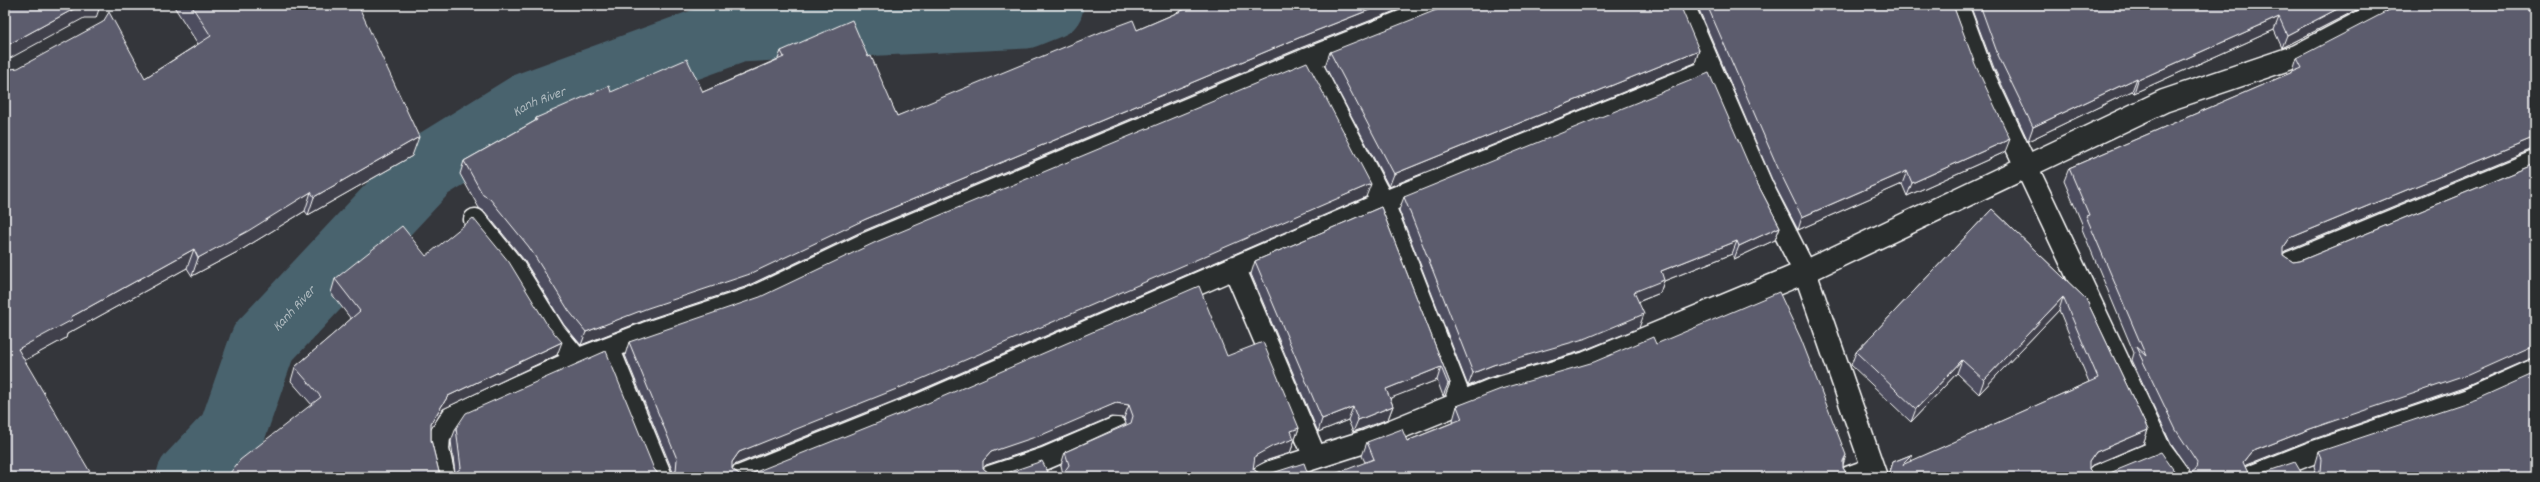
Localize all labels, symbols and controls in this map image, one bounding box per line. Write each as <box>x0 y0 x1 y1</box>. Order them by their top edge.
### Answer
water label: Kanh River <box>509 82 570 123</box>
water label: Kanh River <box>268 281 322 336</box>

